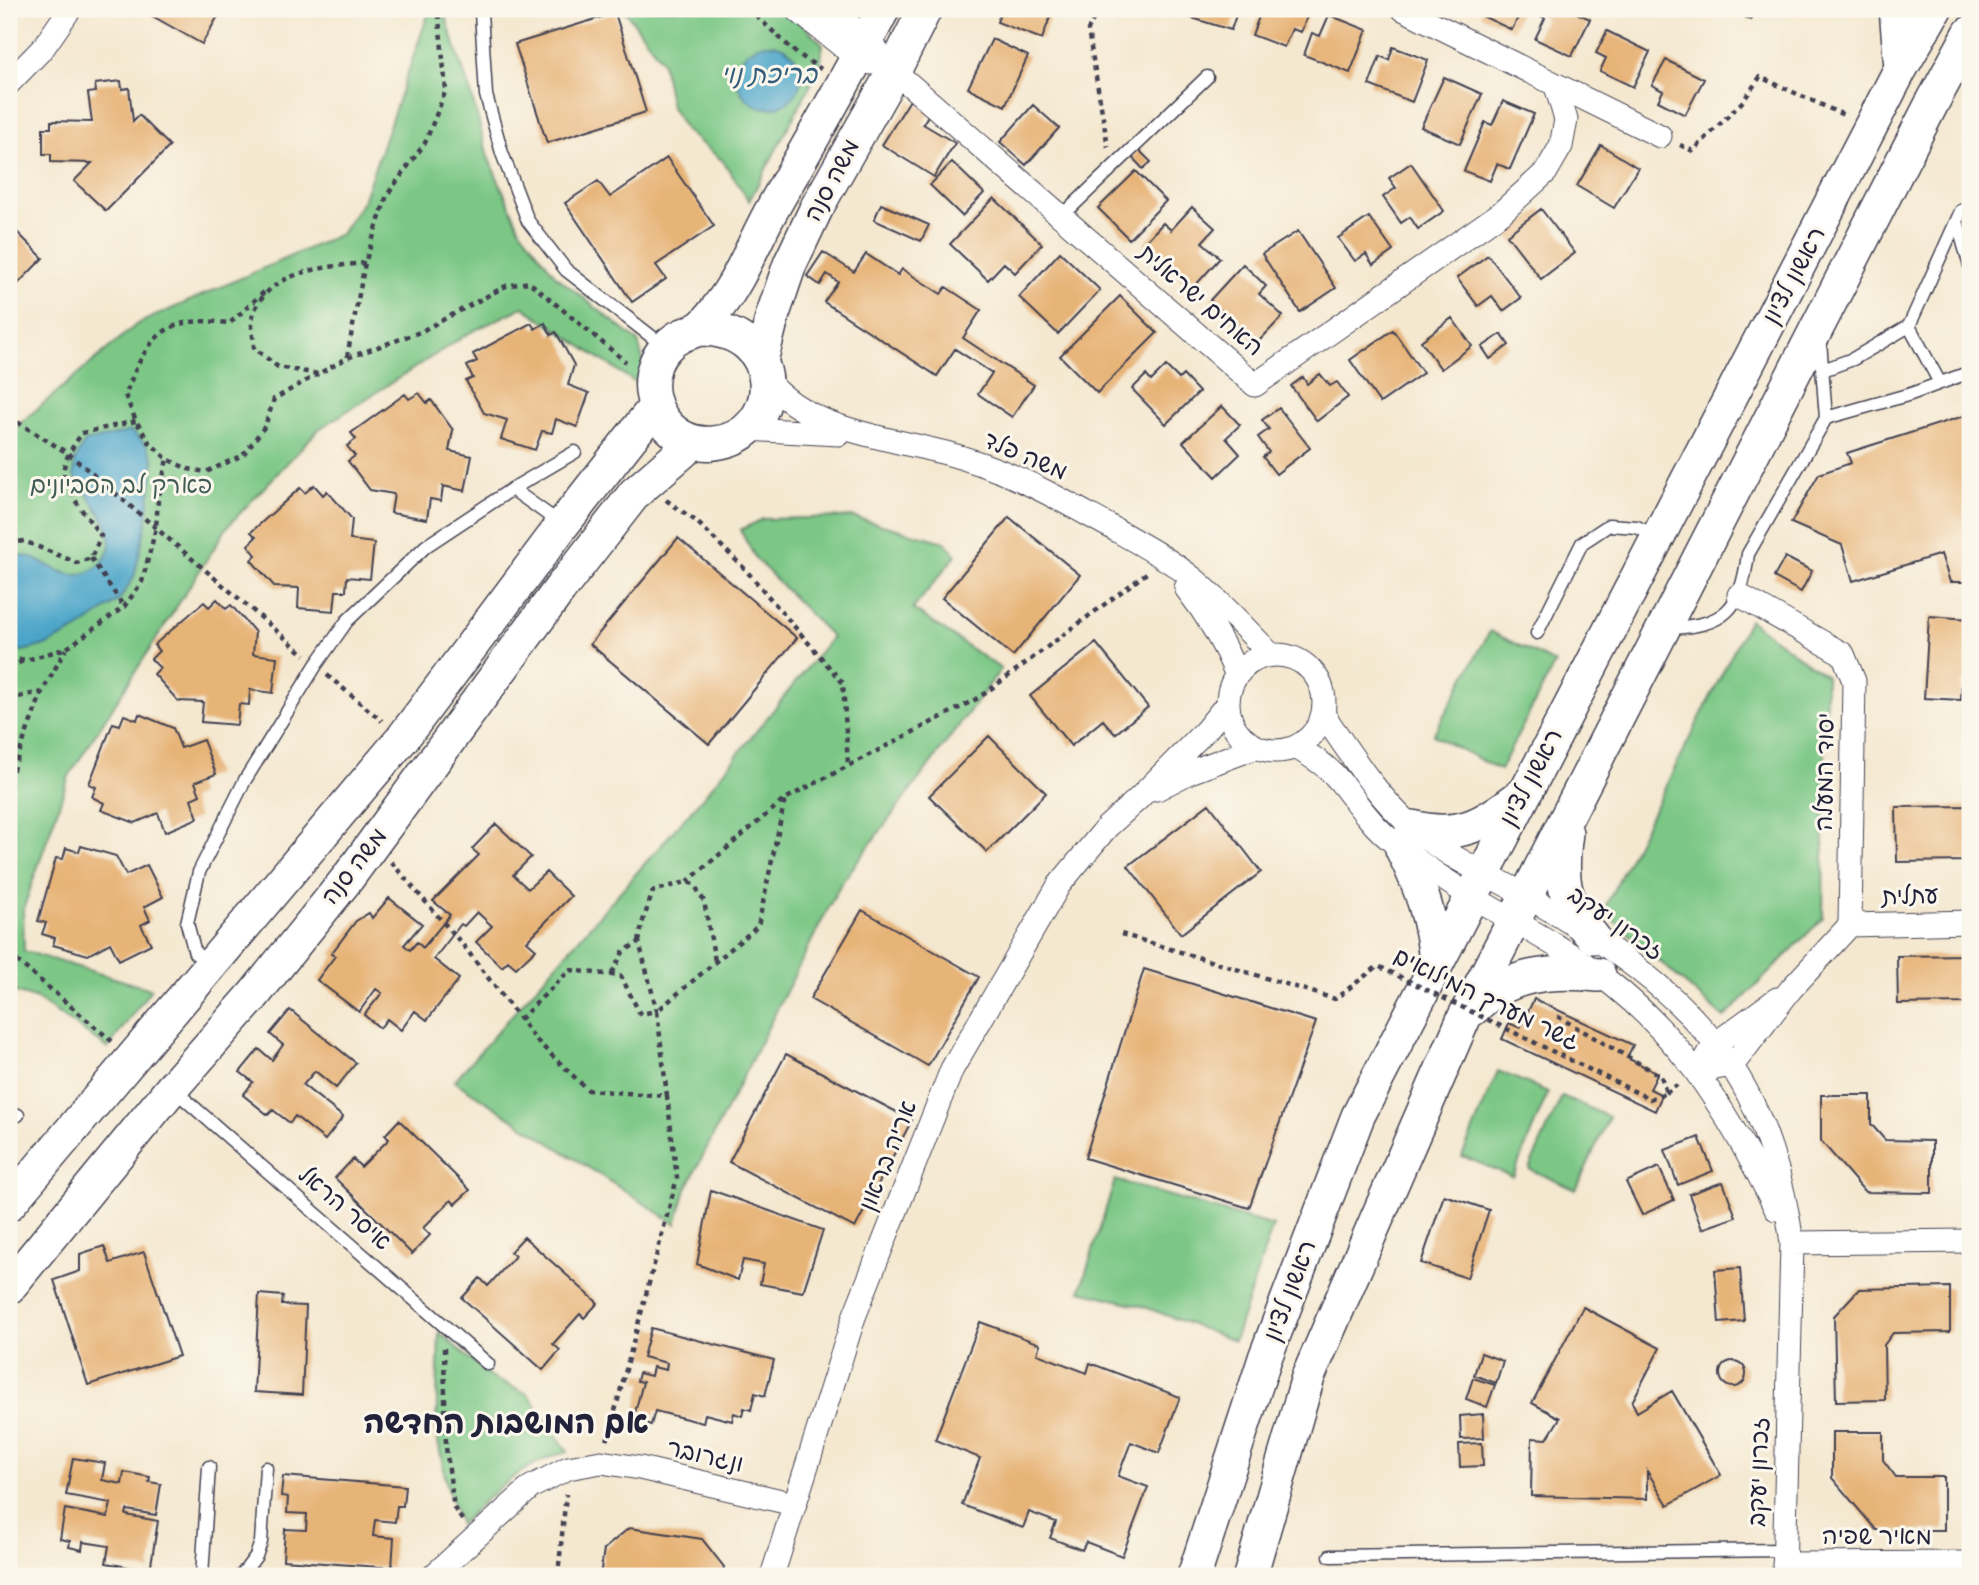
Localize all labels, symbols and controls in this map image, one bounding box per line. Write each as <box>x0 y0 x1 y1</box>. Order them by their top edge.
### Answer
water label: בריכת נוי <box>721 59 819 93</box>
street label: משה סנה <box>798 134 868 228</box>
street label: ראשון לציון <box>1756 222 1834 330</box>
street label: האחים ישראלית <box>1130 237 1269 364</box>
street label: משה פלד <box>978 426 1072 488</box>
park label: פארק לב הסביונים <box>30 471 212 502</box>
street label: יסוד המעלה <box>1809 713 1843 831</box>
street label: ראשון לציון <box>1493 724 1571 832</box>
street label: משה סנה <box>315 822 395 912</box>
street label: זכרון יעקב <box>1561 880 1669 968</box>
street label: עתלית <box>1879 881 1939 914</box>
street label: גשר מערך המילואים <box>1388 942 1584 1059</box>
street label: אריה בראון <box>853 1096 925 1216</box>
street label: איסר הראל <box>291 1160 397 1258</box>
street label: ראשון לציון <box>1257 1236 1325 1346</box>
district label: אם המושבות החדשה <box>363 1403 649 1445</box>
street label: זכרון יעקב <box>1743 1417 1777 1527</box>
street label: ונגרובר <box>664 1433 746 1481</box>
street label: מאיר שפיה <box>1822 1522 1932 1553</box>

